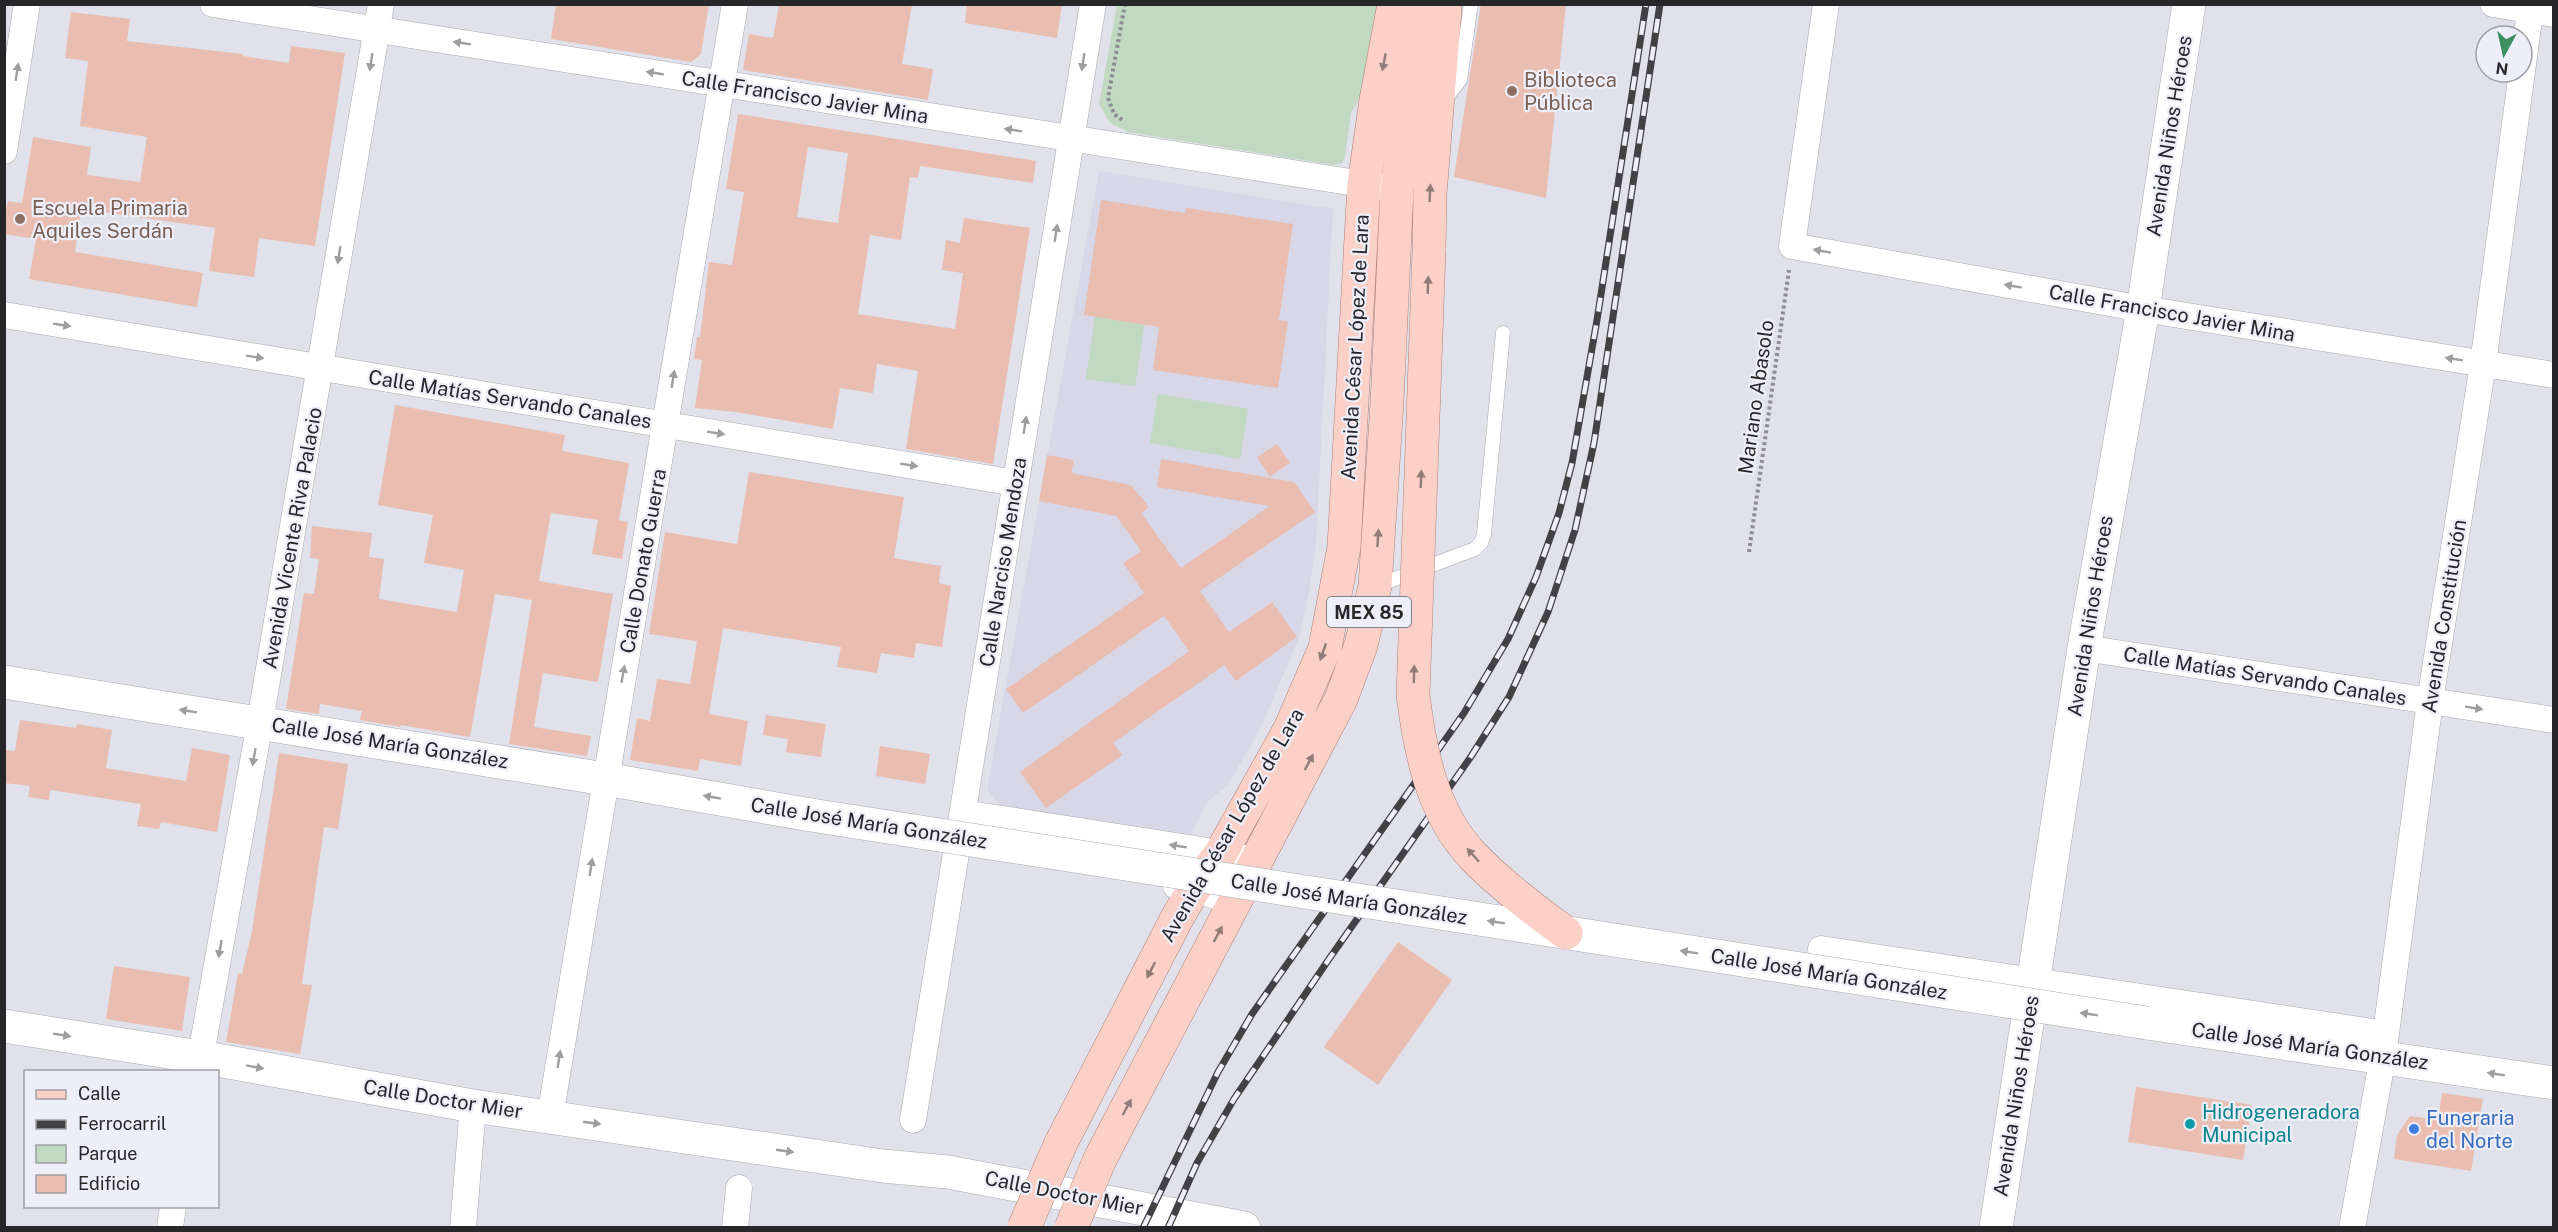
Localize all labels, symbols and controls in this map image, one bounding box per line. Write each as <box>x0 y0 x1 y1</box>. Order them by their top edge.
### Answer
north arrow <box>2474 24 2534 84</box>
street label: Avenida Niños Héroes <box>2141 34 2197 238</box>
one-way arrow <box>452 39 471 48</box>
one-way arrow <box>366 53 375 72</box>
one-way arrow <box>1079 53 1088 72</box>
one-way arrow <box>1379 53 1388 72</box>
text: N <box>2494 58 2510 79</box>
one-way arrow <box>12 63 21 82</box>
street label: Calle Francisco Javier Mina <box>680 66 930 128</box>
place label: Biblioteca Pública <box>1524 68 1617 115</box>
one-way arrow <box>645 69 664 78</box>
marker: Biblioteca Pública <box>1505 84 1519 98</box>
one-way arrow <box>1004 126 1023 135</box>
one-way arrow <box>1425 183 1435 202</box>
place label: Escuela Primaria Aquiles Serdán <box>32 196 188 243</box>
marker: Escuela Primaria Aquiles Serdán <box>13 212 27 226</box>
street label: Avenida César López de Lara <box>1336 214 1374 480</box>
one-way arrow <box>1052 223 1061 242</box>
one-way arrow <box>334 245 343 264</box>
one-way arrow <box>1812 246 1831 255</box>
one-way arrow <box>1423 275 1432 294</box>
street label: Calle Francisco Javier Mina <box>2047 280 2297 346</box>
one-way arrow <box>2004 281 2023 290</box>
street label: Mariano Abasolo <box>1733 318 1779 476</box>
one-way arrow <box>53 320 72 329</box>
one-way arrow <box>245 352 264 361</box>
one-way arrow <box>2445 355 2464 364</box>
street label: Calle Matías Servando Canales <box>367 365 653 433</box>
one-way arrow <box>669 369 678 388</box>
street label: Avenida Vicente Riva Palacio <box>257 405 327 671</box>
one-way arrow <box>1021 415 1030 434</box>
one-way arrow <box>707 429 726 438</box>
street label: Calle Narciso Mendoza <box>975 455 1031 669</box>
one-way arrow <box>899 461 918 470</box>
street label: Calle Donato Guerra <box>615 467 671 655</box>
one-way arrow <box>1416 470 1425 489</box>
street label: Avenida Niños Héroes <box>2062 514 2118 718</box>
street label: Avenida Constitución <box>2417 518 2471 714</box>
one-way arrow <box>1373 528 1382 547</box>
road number: MEX 85 <box>1327 597 1411 627</box>
street label: Calle Matías Servando Canales <box>2122 642 2408 710</box>
one-way arrow <box>1318 643 1327 661</box>
one-way arrow <box>619 665 628 684</box>
one-way arrow <box>1409 665 1418 684</box>
one-way arrow <box>2465 703 2484 712</box>
street label: Avenida César López de Lara <box>1155 704 1309 946</box>
one-way arrow <box>178 706 197 715</box>
street label: Calle José María González <box>270 712 510 774</box>
one-way arrow <box>249 748 258 767</box>
one-way arrow <box>1304 753 1314 770</box>
one-way arrow <box>702 792 721 801</box>
street label: Calle José María González <box>749 792 989 854</box>
one-way arrow <box>1169 842 1188 851</box>
one-way arrow <box>1467 848 1480 863</box>
one-way arrow <box>587 857 596 876</box>
street label: Calle José María González <box>1229 868 1469 930</box>
one-way arrow <box>1486 918 1505 927</box>
one-way arrow <box>1213 925 1223 942</box>
one-way arrow <box>215 940 224 959</box>
street label: Calle José María González <box>1709 943 1949 1005</box>
one-way arrow <box>1679 948 1698 957</box>
one-way arrow <box>1146 961 1156 979</box>
street label: Avenida Niños Héroes <box>1988 994 2044 1198</box>
one-way arrow <box>2079 1009 2098 1018</box>
street label: Calle José María González <box>2190 1017 2430 1075</box>
one-way arrow <box>53 1031 72 1040</box>
one-way arrow <box>555 1049 564 1068</box>
one-way arrow <box>245 1063 264 1072</box>
one-way arrow <box>2486 1069 2505 1078</box>
legend <box>24 1070 219 1208</box>
street label: Calle Doctor Mier <box>362 1075 525 1123</box>
text: Calle <box>78 1083 121 1104</box>
one-way arrow <box>1122 1098 1132 1115</box>
place label: Hidrogeneradora Municipal <box>2202 1100 2360 1147</box>
place label: Funeraria del Norte <box>2426 1106 2515 1153</box>
text: Ferrocarril <box>78 1113 166 1134</box>
marker: Hidrogeneradora Municipal <box>2183 1117 2197 1131</box>
one-way arrow <box>583 1119 602 1128</box>
marker: Funeraria del Norte <box>2407 1122 2421 1136</box>
text: Parque <box>78 1143 138 1164</box>
one-way arrow <box>776 1147 795 1156</box>
street label: Calle Doctor Mier <box>983 1166 1145 1220</box>
text: Edificio <box>78 1173 140 1194</box>

